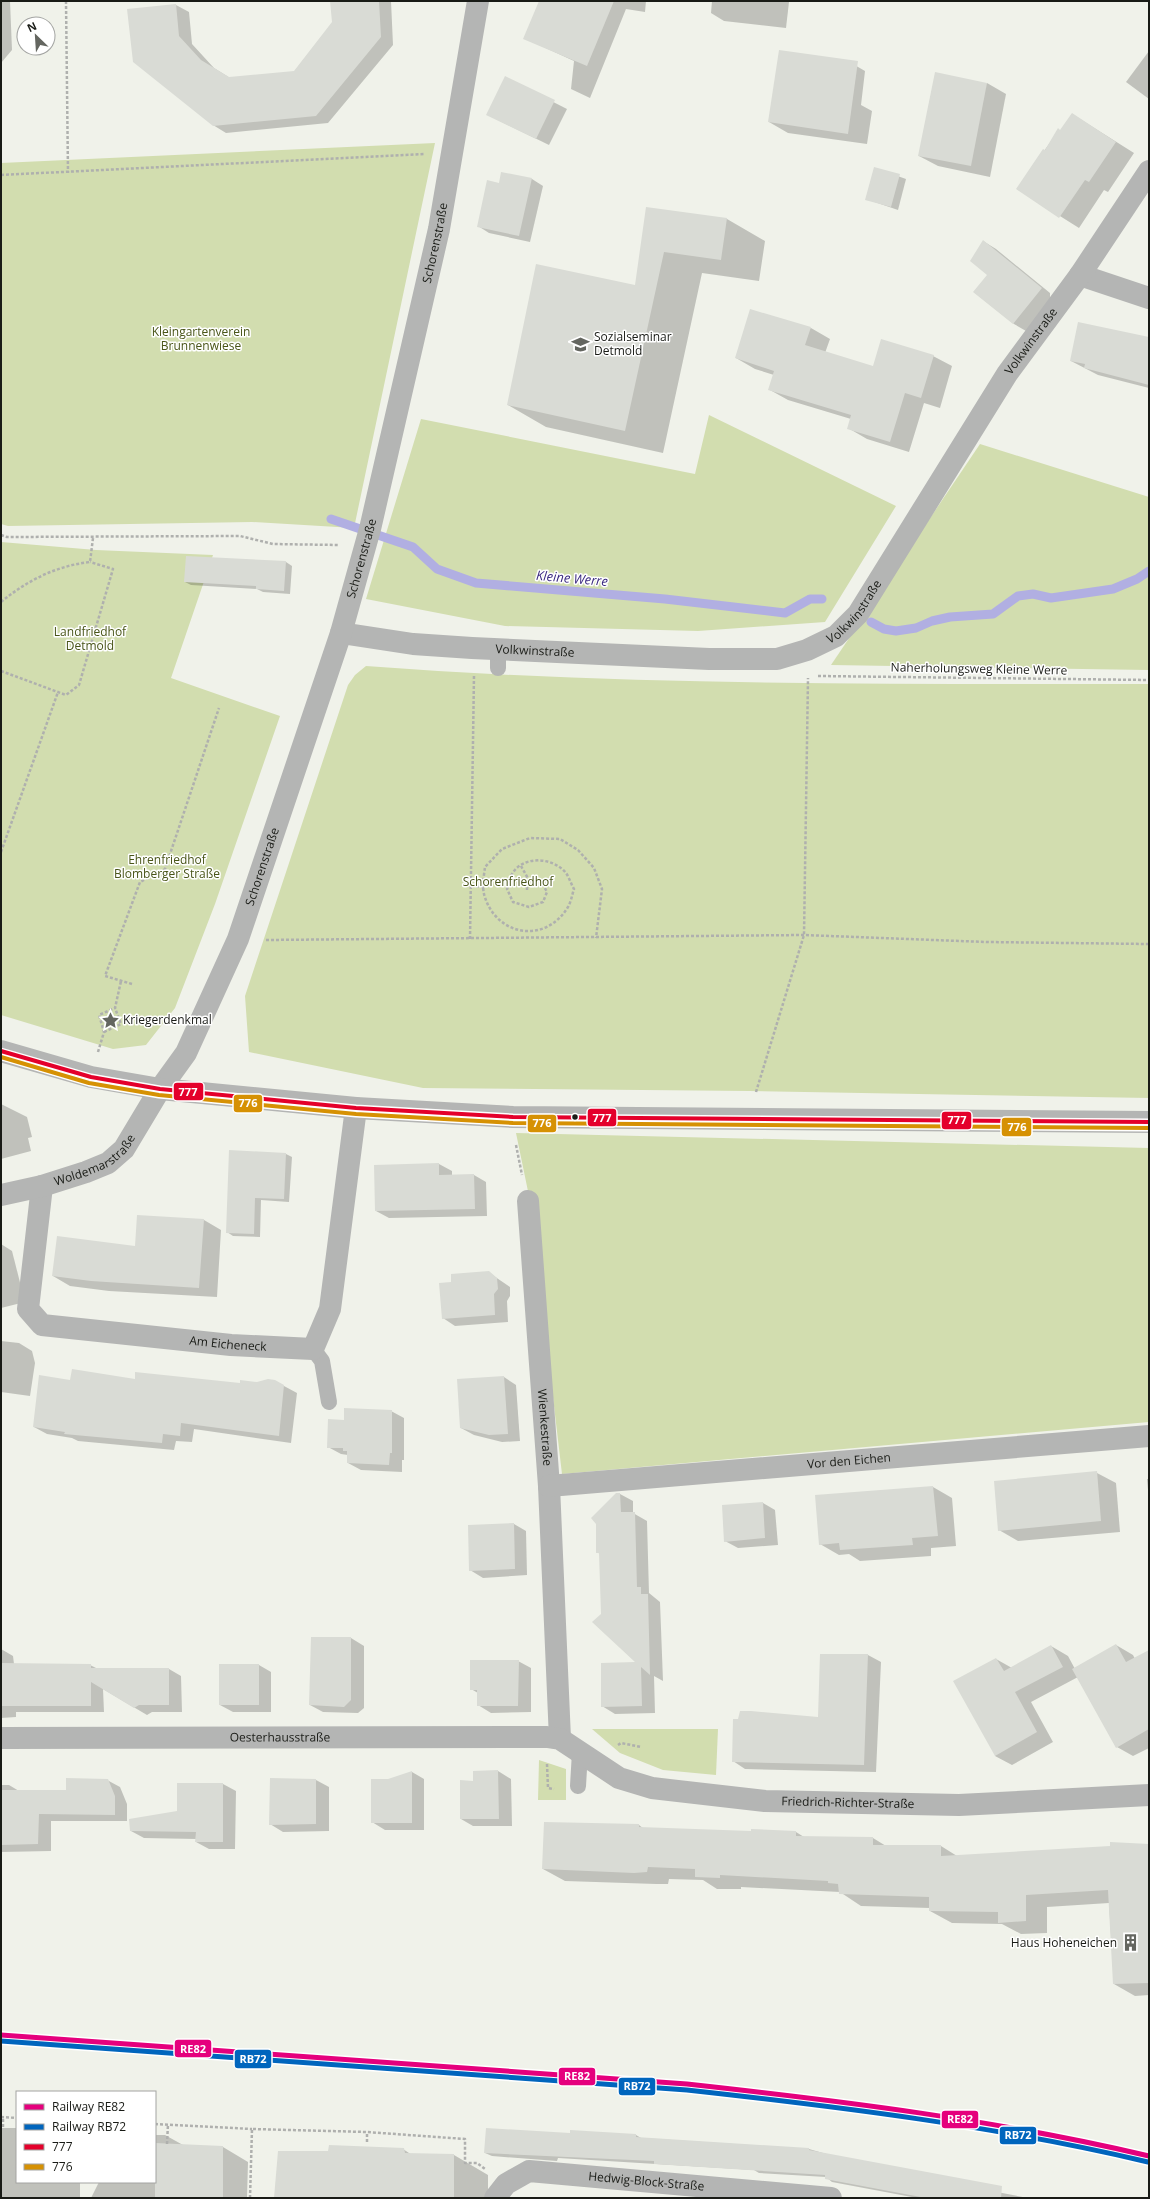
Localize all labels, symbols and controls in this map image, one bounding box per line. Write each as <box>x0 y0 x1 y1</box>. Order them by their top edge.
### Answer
north arrow <box>16 16 56 56</box>
text: N <box>24 18 39 35</box>
street label: Schorenstraße <box>418 201 451 285</box>
street label: Volkwinstraße <box>1000 304 1061 378</box>
park label: Kleingartenverein Brunnenwiese <box>152 323 250 354</box>
place label: Sozialseminar Detmold <box>594 328 672 359</box>
school or university icon: Sozialseminar Detmold <box>571 334 591 354</box>
street label: Schorenstraße <box>342 517 380 600</box>
water label: Kleine Werre <box>535 566 609 590</box>
street label: Volkwinstraße <box>824 576 885 647</box>
park label: Landfriedhof Detmold <box>54 623 127 654</box>
street label: Volkwinstraße <box>495 640 575 661</box>
street label: Naherholungsweg Kleine Werre <box>891 658 1068 679</box>
street label: Schorenstraße <box>241 825 283 908</box>
park label: Ehrenfriedhof Blomberger Straße <box>114 851 220 882</box>
park label: Schorenfriedhof <box>463 873 554 890</box>
place icon: Kriegerdenkmal <box>100 1010 120 1030</box>
place label: Kriegerdenkmal <box>123 1011 212 1028</box>
line badge: 777 <box>173 1082 204 1101</box>
text: 777 <box>179 1084 197 1099</box>
line badge: 776 <box>233 1094 263 1113</box>
text: 776 <box>239 1095 257 1110</box>
line badge: 777 <box>587 1108 617 1127</box>
text: 777 <box>593 1110 611 1125</box>
line badge: 777 <box>941 1111 972 1130</box>
unlabelled marker <box>570 1112 580 1122</box>
text: 777 <box>948 1112 966 1127</box>
line badge: 776 <box>527 1114 557 1133</box>
text: 776 <box>533 1115 551 1130</box>
line badge: 776 <box>1001 1117 1032 1137</box>
text: 776 <box>1008 1119 1026 1134</box>
street label: Woldemarstraße <box>52 1131 139 1190</box>
street label: Am Eicheneck <box>188 1332 268 1355</box>
street label: Wienkestraße <box>534 1388 557 1467</box>
street label: Vor den Eichen <box>806 1449 891 1472</box>
street label: Oesterhausstraße <box>230 1728 331 1746</box>
street label: Friedrich-Richter-Straße <box>781 1792 915 1812</box>
building icon: Haus Hoheneichen <box>1120 1933 1140 1953</box>
place label: Haus Hoheneichen <box>1011 1934 1117 1951</box>
line badge: RE82 <box>174 2039 212 2058</box>
text: RE82 <box>180 2041 206 2056</box>
line badge: RB72 <box>234 2049 272 2069</box>
text: RB72 <box>239 2051 267 2066</box>
line badge: RE82 <box>558 2067 596 2086</box>
text: RE82 <box>564 2068 590 2083</box>
line badge: RB72 <box>618 2077 656 2096</box>
text: RB72 <box>623 2078 651 2093</box>
legend <box>16 2091 156 2183</box>
text: Railway RE82 <box>52 2098 125 2115</box>
line badge: RE82 <box>941 2110 979 2129</box>
text: RE82 <box>947 2111 973 2126</box>
text: Railway RB72 <box>52 2118 126 2135</box>
line badge: RB72 <box>999 2126 1037 2145</box>
text: RB72 <box>1004 2127 1032 2142</box>
text: 777 <box>52 2138 73 2155</box>
text: 776 <box>52 2158 73 2175</box>
street label: Hedwig-Block-Straße <box>588 2167 705 2195</box>

